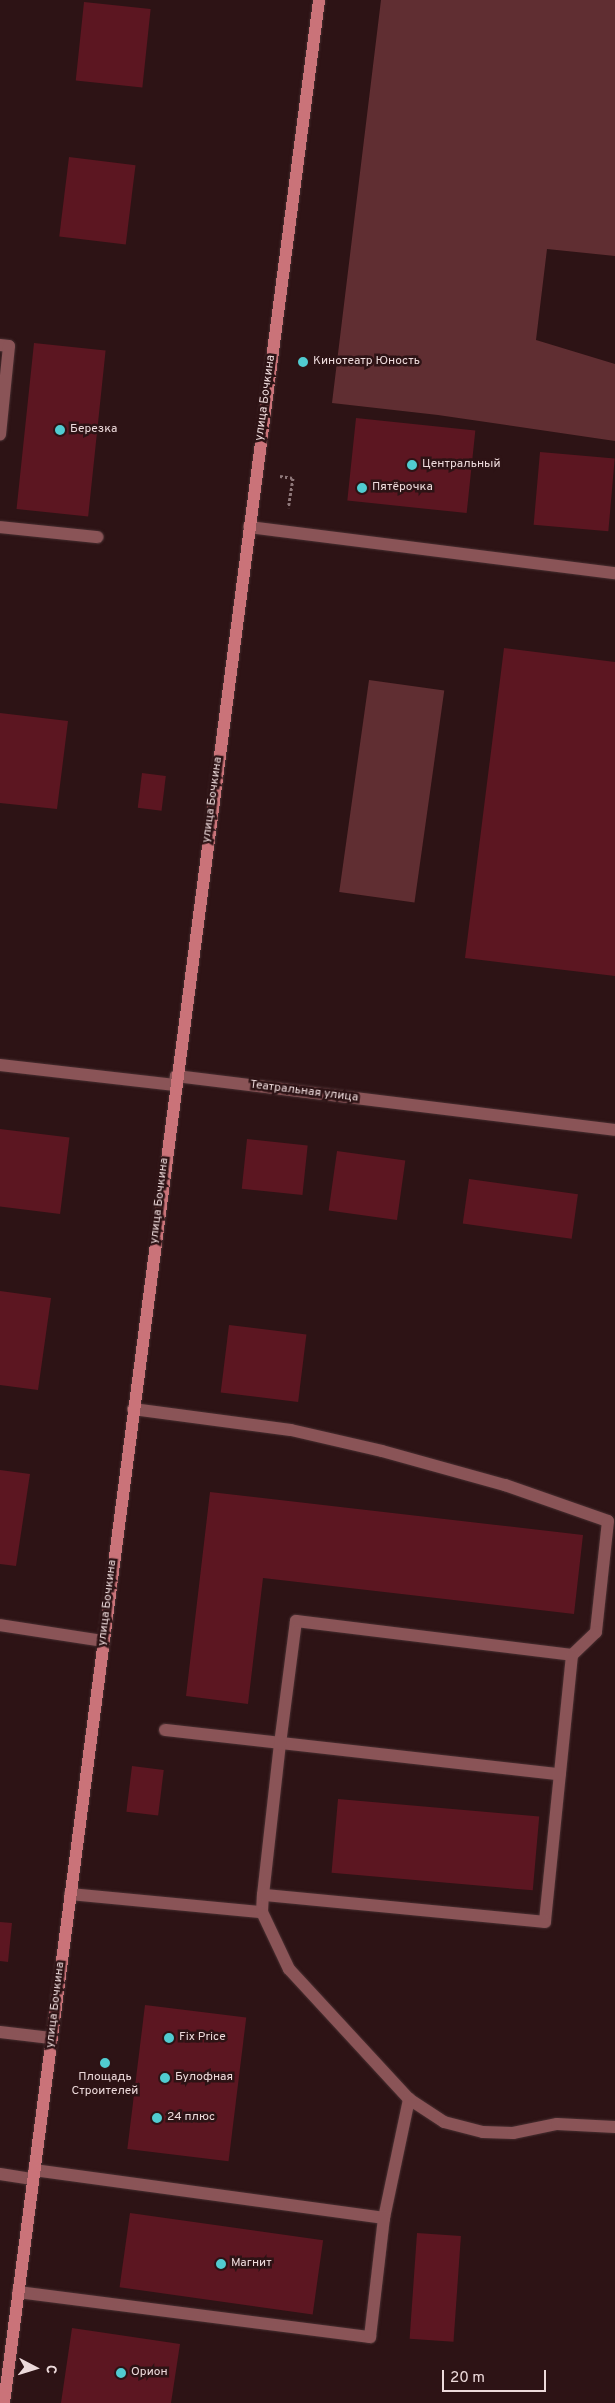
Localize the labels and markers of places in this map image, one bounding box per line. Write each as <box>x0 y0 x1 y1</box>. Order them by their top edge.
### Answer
place label: Кинотеатр Юность <box>313 355 420 369</box>
marker: Кинотеатр Юность <box>297 356 309 368</box>
place label: Березка <box>70 423 117 437</box>
marker: Березка <box>54 424 66 436</box>
place label: Центральный <box>422 458 501 472</box>
marker: Центральный <box>406 459 418 471</box>
place label: Пятёрочка <box>372 481 433 495</box>
marker: Пятёрочка <box>356 482 368 494</box>
place label: Fix Price <box>179 2031 226 2045</box>
marker: Fix Price <box>163 2032 175 2044</box>
marker: Площадь Строителей <box>99 2057 111 2069</box>
place label: Площадь Строителей <box>72 2071 138 2099</box>
place label: Булофная <box>175 2071 233 2085</box>
marker: Булофная <box>159 2072 171 2084</box>
place label: 24 плюс <box>167 2111 215 2125</box>
marker: 24 плюс <box>151 2112 163 2124</box>
place label: Магнит <box>231 2257 272 2271</box>
marker: Магнит <box>215 2258 227 2270</box>
place label: Орион <box>131 2366 168 2380</box>
marker: Орион <box>115 2367 127 2379</box>

